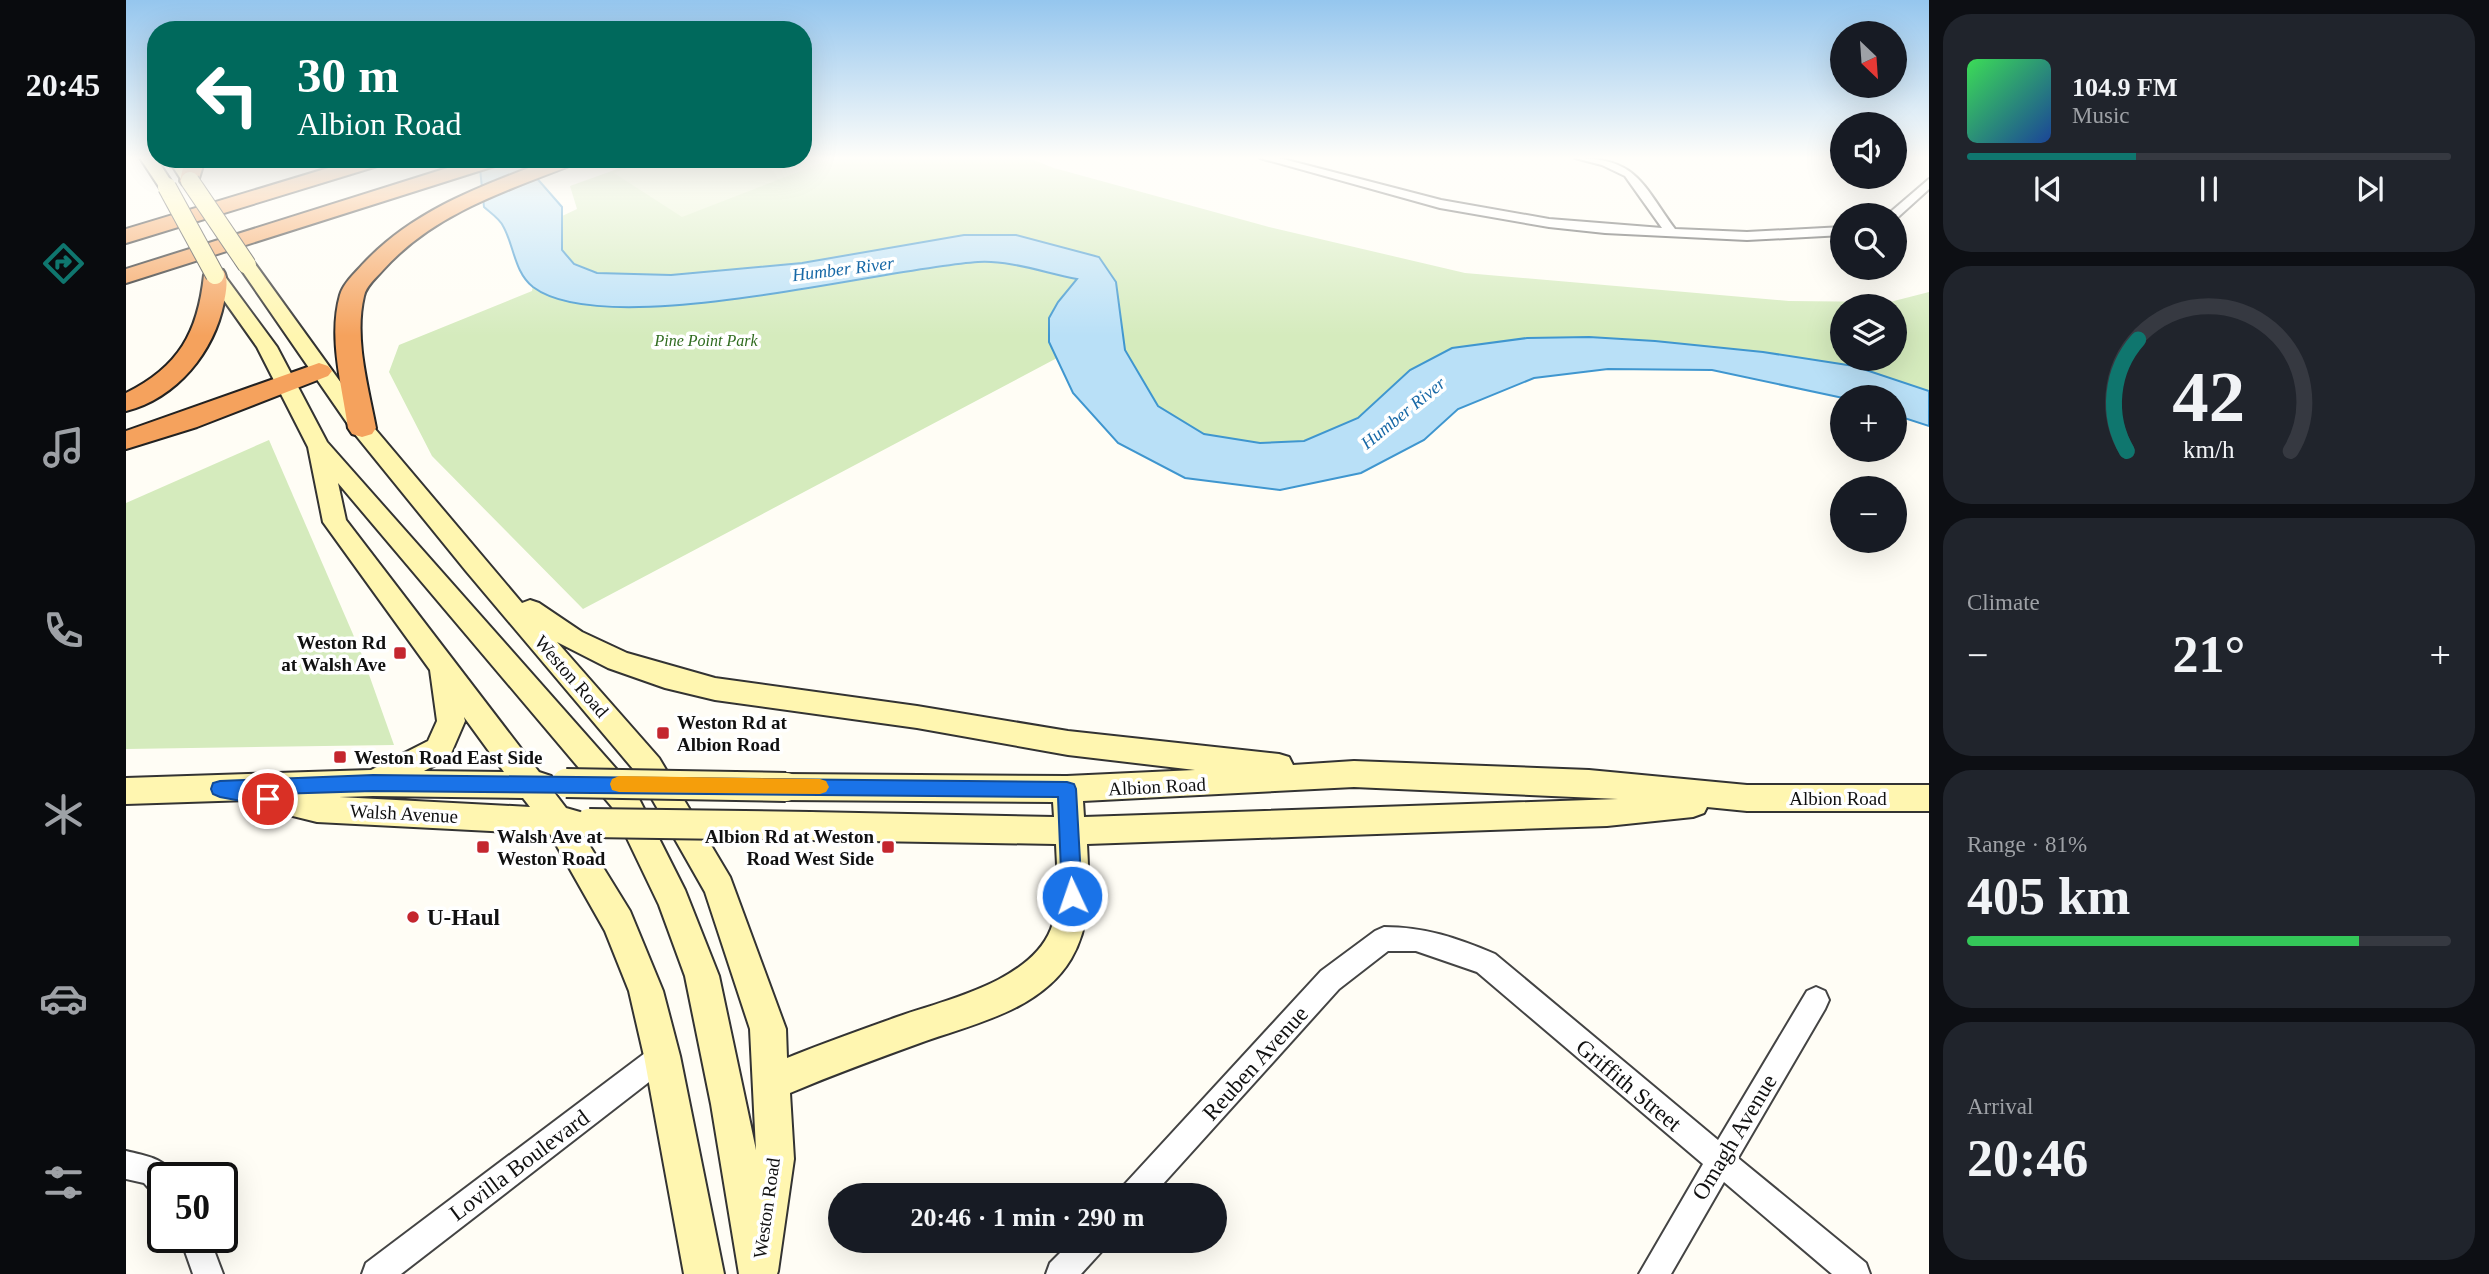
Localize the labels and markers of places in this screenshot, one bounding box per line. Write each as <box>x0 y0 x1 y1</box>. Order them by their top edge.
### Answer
place label: Weston Rd at Walsh Ave <box>281 632 386 675</box>
marker: Weston Rd at Walsh Ave <box>392 645 408 661</box>
place label: Weston Rd at Albion Road <box>677 712 787 755</box>
marker: Weston Rd at Albion Road <box>655 725 671 741</box>
place label: Weston Road East Side <box>354 747 542 768</box>
marker: Weston Road East Side <box>332 749 348 765</box>
pin <box>238 769 298 829</box>
place label: Walsh Ave at Weston Road <box>497 826 606 869</box>
place label: Albion Rd at Weston Road West Side <box>705 826 874 869</box>
marker: Walsh Ave at Weston Road <box>475 839 491 855</box>
marker: Albion Rd at Weston Road West Side <box>880 839 896 855</box>
place label: U-Haul <box>427 905 500 930</box>
marker: U-Haul <box>405 909 421 925</box>

